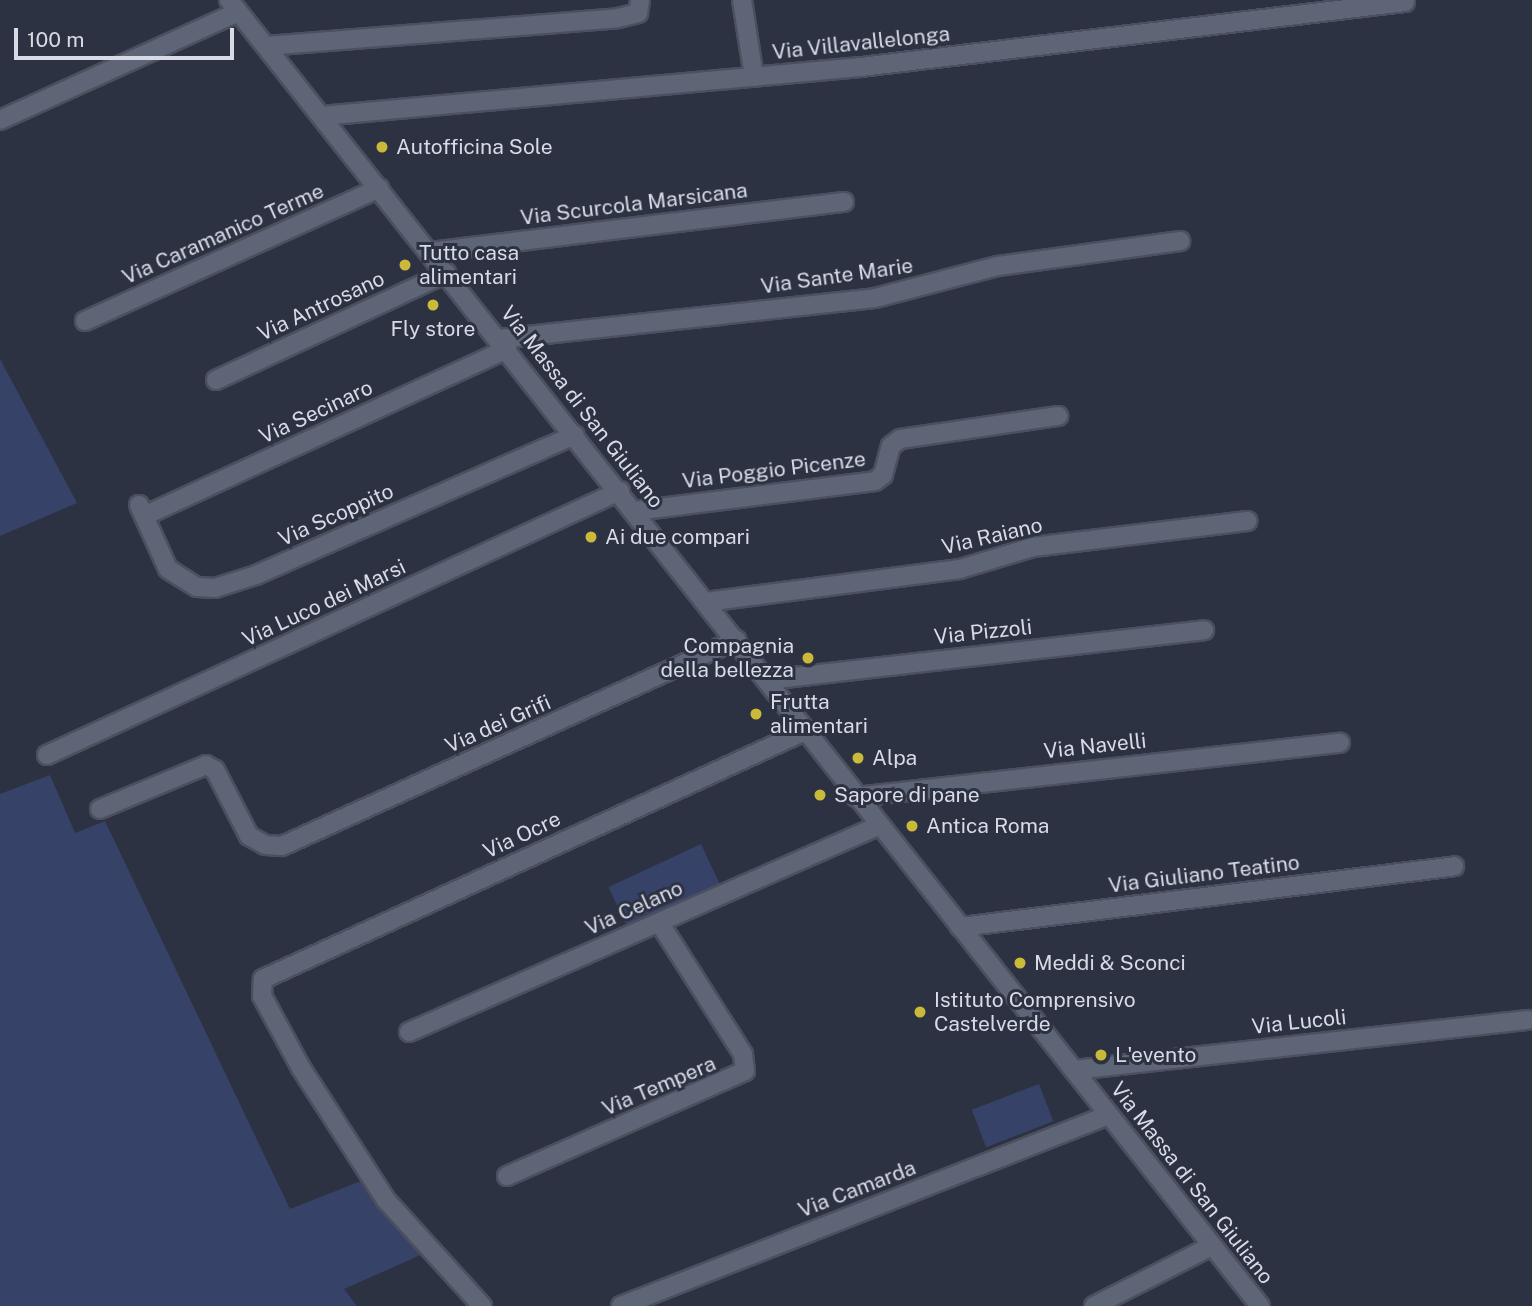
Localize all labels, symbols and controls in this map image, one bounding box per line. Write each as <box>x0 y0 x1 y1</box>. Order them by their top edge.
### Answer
scale bar <box>18 14 238 58</box>
street label: Via Villavallelonga <box>771 21 951 65</box>
text: 100 m <box>27 27 84 52</box>
place label: Autofficina Sole <box>396 134 553 160</box>
marker: Autofficina Sole <box>374 139 390 155</box>
street label: Via Caramanico Terme <box>118 178 328 290</box>
street label: Via Scurcola Marsicana <box>519 178 749 230</box>
place label: Tutto casa alimentari <box>419 240 520 290</box>
street label: Via Sante Marie <box>759 253 915 299</box>
marker: Tutto casa alimentari <box>397 257 413 273</box>
street label: Via Antrosano <box>254 266 388 346</box>
marker: Fly store <box>425 297 441 313</box>
street label: Via Massa di San Giuliano <box>495 301 669 513</box>
place label: Fly store <box>391 316 475 342</box>
street label: Via Secinaro <box>255 375 377 449</box>
street label: Via Poggio Picenze <box>681 446 867 494</box>
street label: Via Scoppito <box>275 478 397 552</box>
street label: Via Raiano <box>939 512 1045 560</box>
place label: Ai due compari <box>605 524 751 550</box>
marker: Ai due compari <box>583 529 599 545</box>
street label: Via Luco dei Marsi <box>238 554 410 652</box>
street label: Via Pizzoli <box>933 614 1033 650</box>
place label: Compagnia della bellezza <box>660 633 794 683</box>
marker: Compagnia della bellezza <box>800 650 816 666</box>
street label: Via dei Grifi <box>441 689 555 759</box>
place label: Frutta alimentari <box>770 689 868 739</box>
marker: Frutta alimentari <box>748 706 764 722</box>
street label: Via Navelli <box>1043 728 1147 764</box>
place label: Alpa <box>872 745 917 771</box>
marker: Alpa <box>850 750 866 766</box>
place label: Sapore di pane <box>834 782 980 808</box>
marker: Sapore di pane <box>812 787 828 803</box>
street label: Via Ocre <box>479 806 565 864</box>
place label: Antica Roma <box>926 813 1049 839</box>
marker: Antica Roma <box>904 818 920 834</box>
street label: Via Giuliano Teatino <box>1107 850 1301 898</box>
street label: Via Celano <box>581 875 687 941</box>
place label: Meddi & Sconci <box>1034 950 1186 976</box>
marker: Meddi & Sconci <box>1012 955 1028 971</box>
place label: Istituto Comprensivo Castelverde <box>934 987 1136 1037</box>
marker: Istituto Comprensivo Castelverde <box>912 1004 928 1020</box>
street label: Via Lucoli <box>1250 1005 1348 1039</box>
place label: L'evento <box>1115 1042 1196 1068</box>
marker: L'evento <box>1093 1047 1109 1063</box>
street label: Via Tempera <box>598 1051 720 1121</box>
street label: Via Massa di San Giuliano <box>1105 1077 1279 1289</box>
street label: Via Camarda <box>795 1155 919 1223</box>

